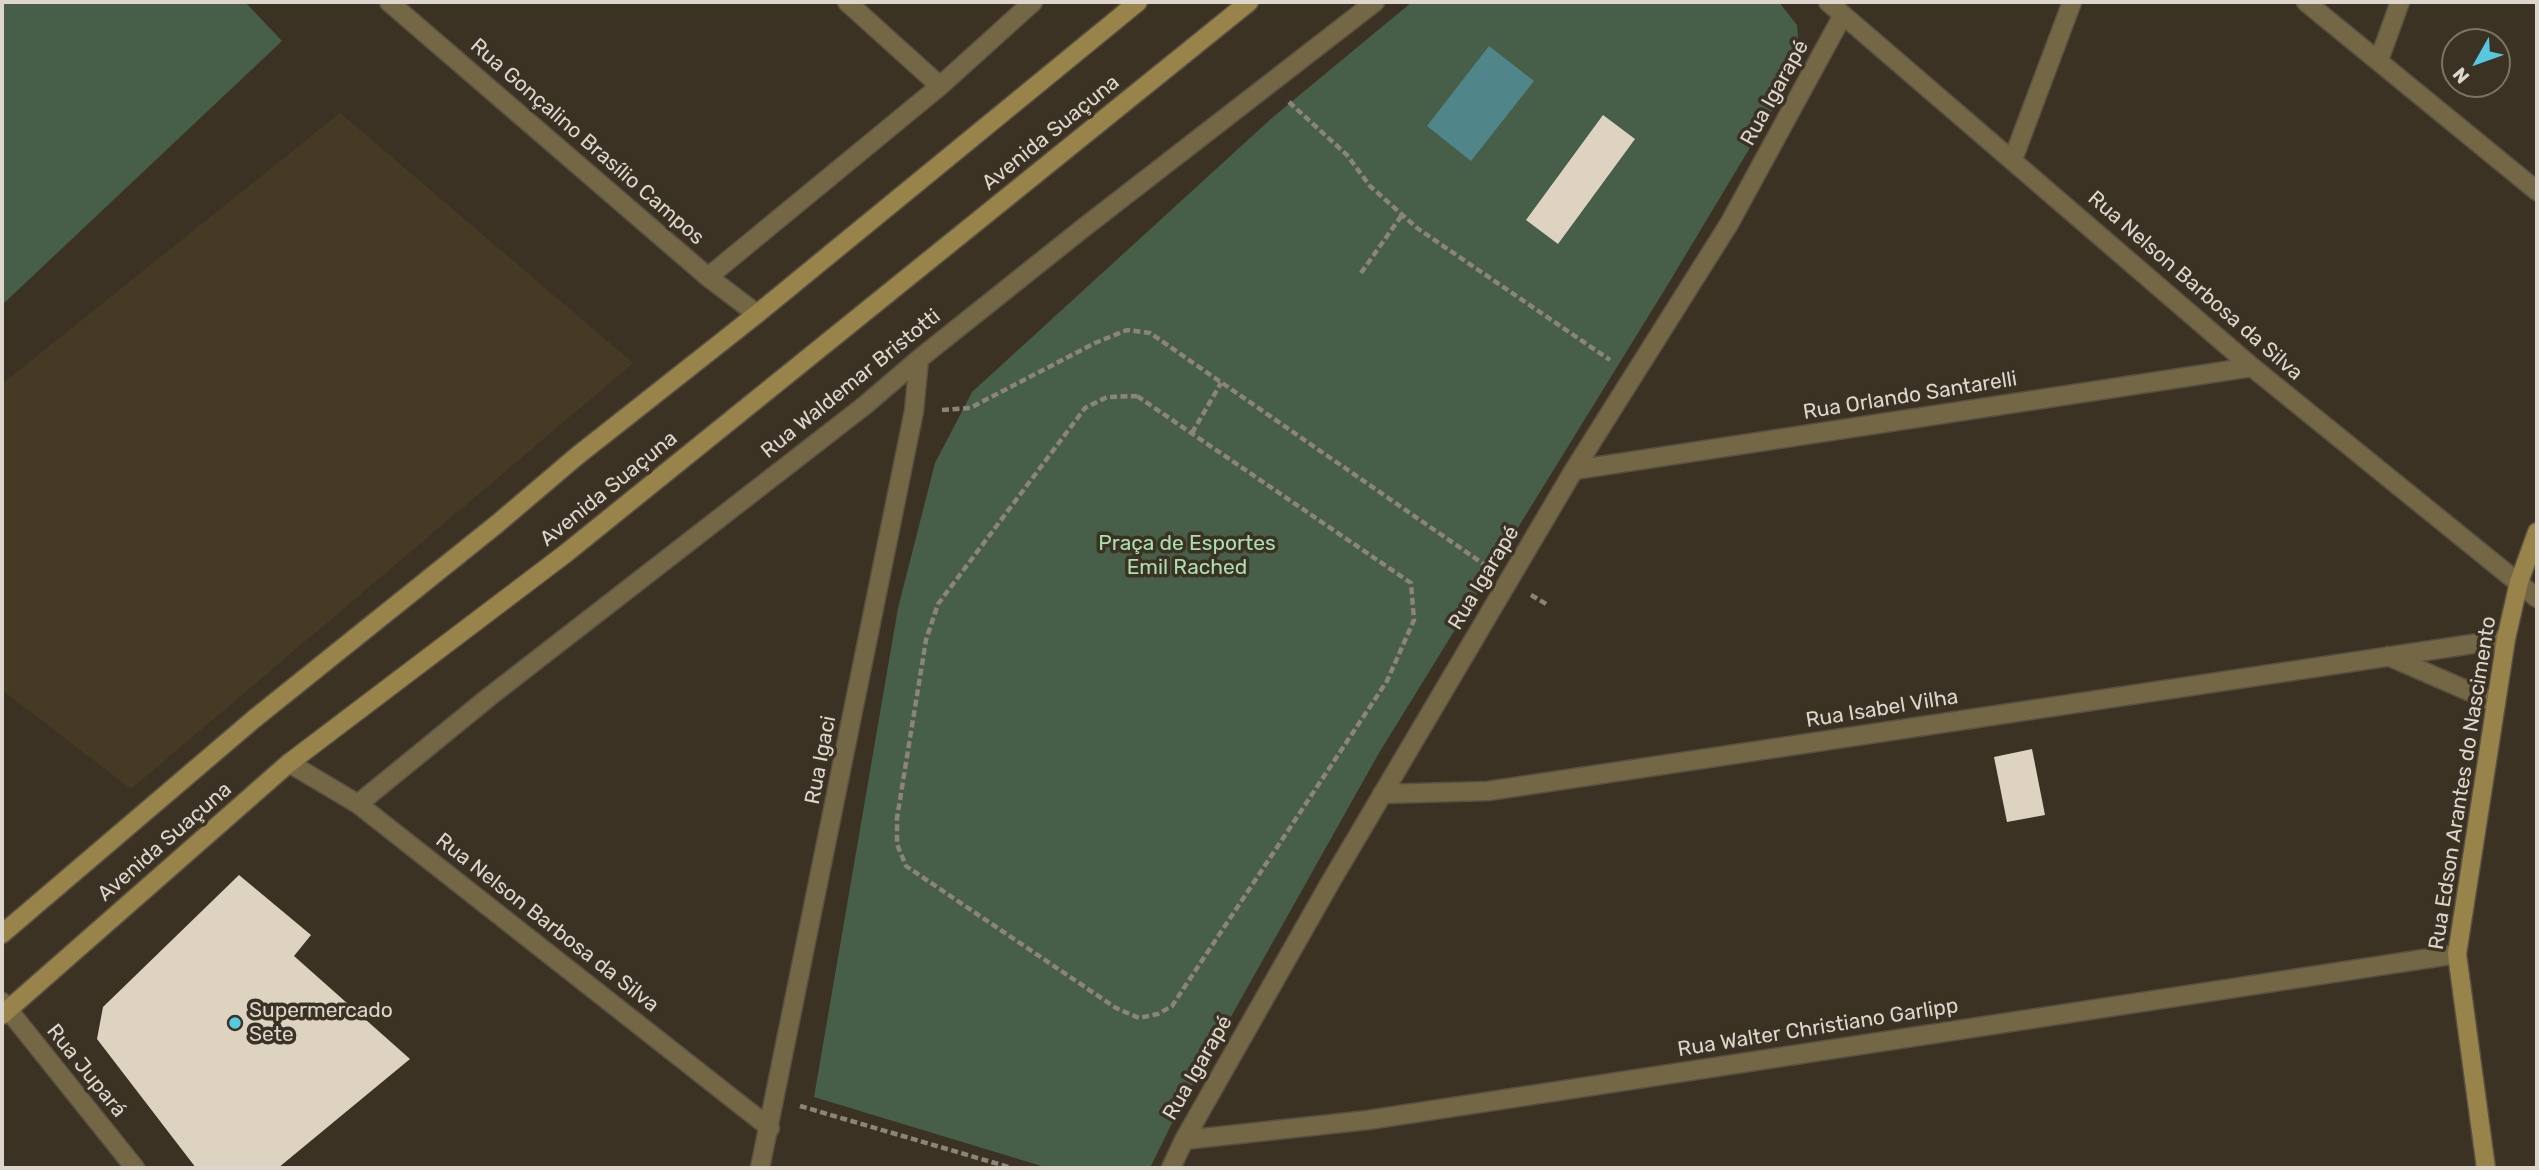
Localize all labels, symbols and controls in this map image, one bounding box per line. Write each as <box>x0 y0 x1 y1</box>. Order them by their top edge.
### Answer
north arrow <box>2441 28 2511 98</box>
street label: Rua Gonçalino Brasílio Campos <box>465 34 709 250</box>
street label: Rua Igarapé <box>1736 36 1814 150</box>
text: N <box>2448 63 2474 88</box>
street label: Avenida Suaçuna <box>977 70 1125 196</box>
street label: Rua Nelson Barbosa da Silva <box>2083 186 2307 386</box>
street label: Rua Waldemar Bristotti <box>756 304 946 464</box>
street label: Rua Orlando Santarelli <box>1801 367 2019 425</box>
street label: Avenida Suaçuna <box>535 426 683 552</box>
street label: Rua Igarapé <box>1443 522 1525 634</box>
park label: Praça de Esportes Emil Rached <box>1098 531 1276 581</box>
street label: Rua Edson Arantes do Nascimento <box>2424 614 2502 952</box>
street label: Rua Isabel Vilha <box>1804 685 1960 733</box>
street label: Rua Igaci <box>800 714 842 806</box>
street label: Avenida Suaçuna <box>93 777 237 907</box>
street label: Rua Nelson Barbosa da Silva <box>430 828 664 1018</box>
street label: Rua Walter Christiano Garlipp <box>1676 993 1960 1063</box>
place label: Supermercado Sete <box>249 998 393 1048</box>
street label: Rua Igarapé <box>1158 1011 1238 1125</box>
marker: Supermercado Sete <box>227 1015 243 1031</box>
street label: Rua Jupará <box>41 1019 131 1123</box>

